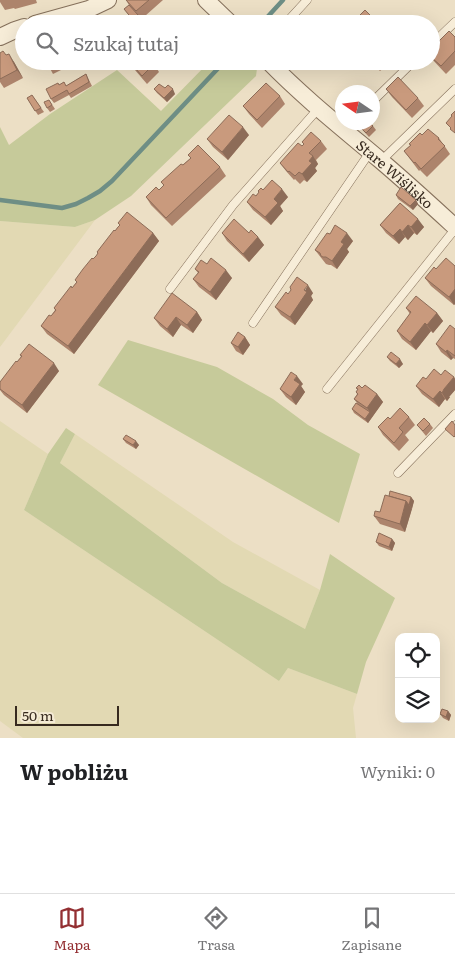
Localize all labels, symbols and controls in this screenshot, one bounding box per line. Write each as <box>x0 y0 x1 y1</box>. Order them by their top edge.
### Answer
search box <box>15 15 440 70</box>
icon: search <box>33 29 61 57</box>
text: Szukaj tutaj <box>73 29 179 57</box>
north arrow <box>335 85 380 130</box>
street label: Stare Wiślisko <box>352 135 438 213</box>
map controls <box>395 633 440 723</box>
button: locate <box>395 633 440 678</box>
button: layers <box>395 678 440 723</box>
scale bar <box>15 703 119 726</box>
text: 50 m <box>22 705 54 725</box>
text: W pobliżu <box>20 755 128 786</box>
text: Wyniki: 0 <box>360 759 435 783</box>
tab: Mapa <box>53 904 91 954</box>
tab: Trasa <box>197 904 235 954</box>
tab: Zapisane <box>342 904 402 954</box>

